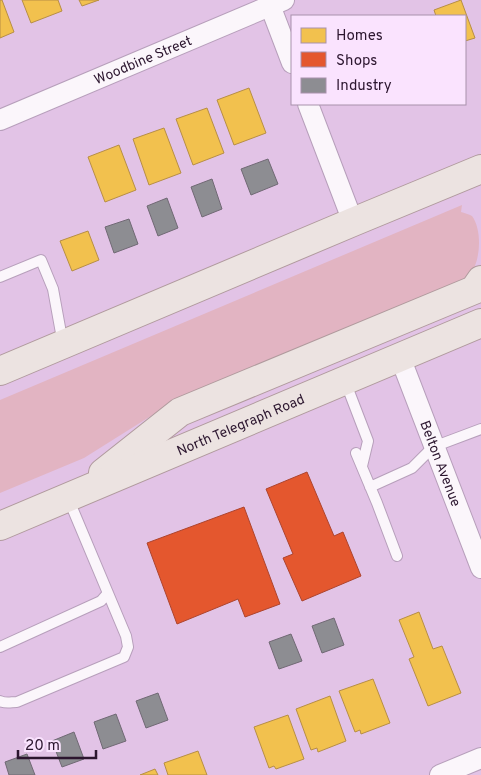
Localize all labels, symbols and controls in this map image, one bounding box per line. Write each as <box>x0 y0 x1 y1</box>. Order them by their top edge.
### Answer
legend <box>291 15 466 105</box>
text: Homes <box>336 27 383 46</box>
street label: Woodbine Street <box>92 33 195 89</box>
text: Shops <box>336 52 377 71</box>
text: Industry <box>336 77 392 96</box>
street label: North Telegraph Road <box>175 391 308 460</box>
street label: Belton Avenue <box>415 418 464 509</box>
scale bar <box>18 728 95 760</box>
text: 20 m <box>25 737 60 756</box>

